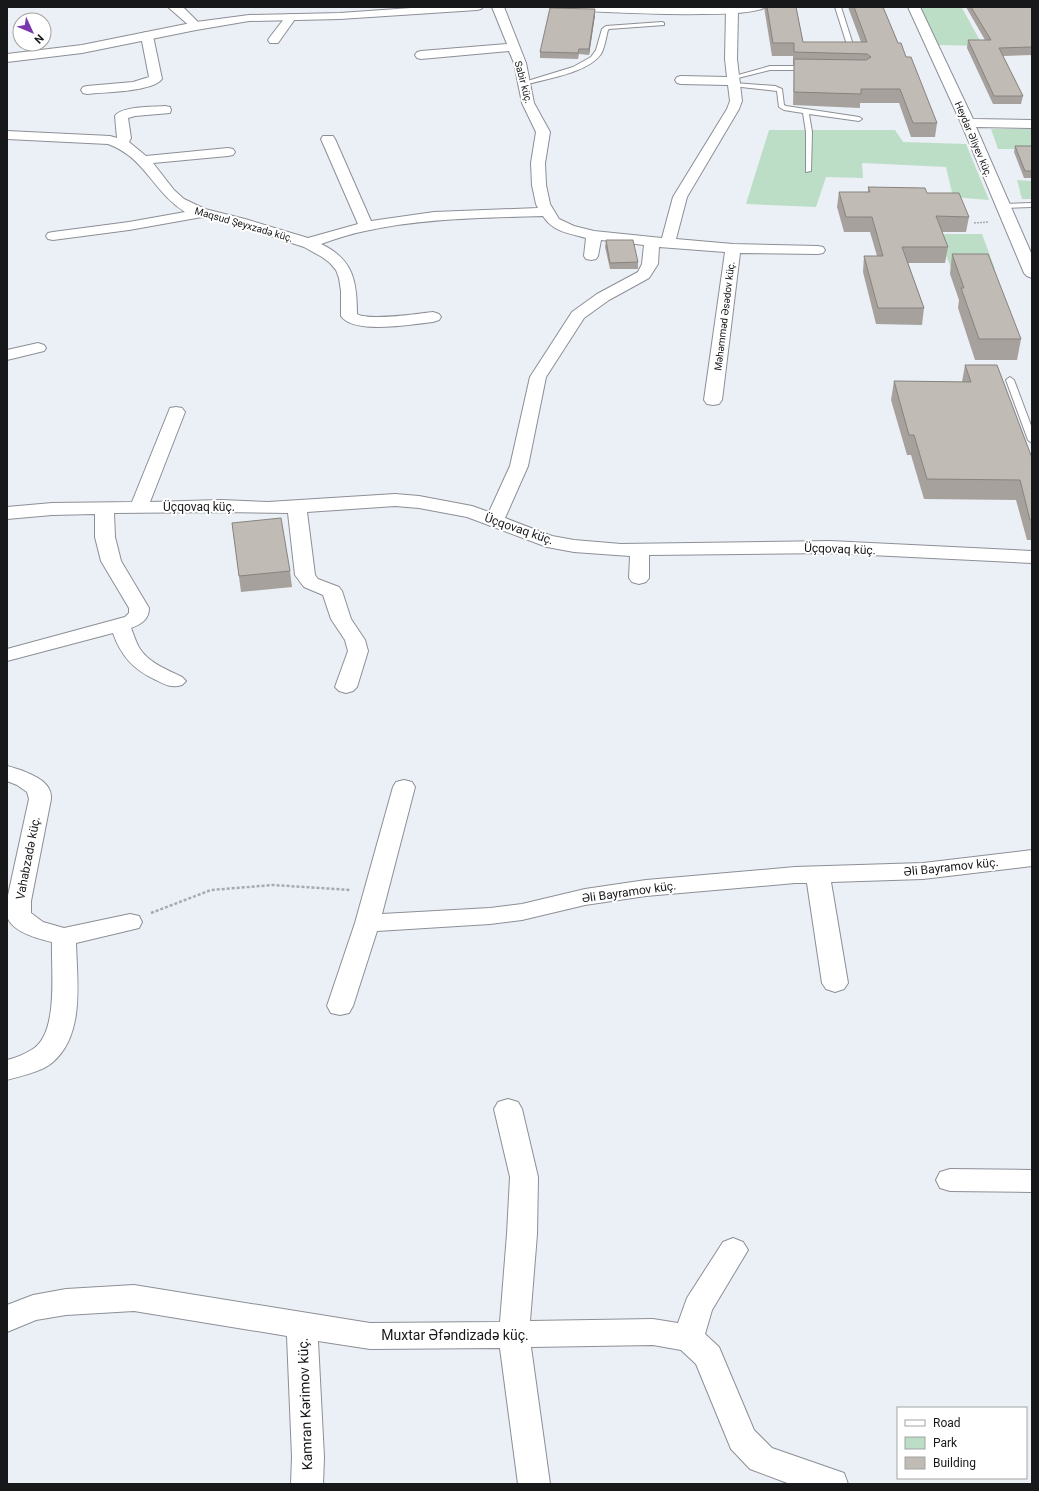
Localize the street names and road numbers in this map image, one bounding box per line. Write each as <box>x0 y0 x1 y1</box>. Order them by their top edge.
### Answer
street label: Sabir küç. <box>513 60 534 105</box>
street label: Heydər Əliyev küç. <box>953 100 994 179</box>
street label: Maqsud Şeyxzadə küç. <box>193 205 294 244</box>
street label: Məhəmməd Əsədov küç. <box>712 261 737 371</box>
street label: Üçqovaq küç. <box>163 499 235 514</box>
street label: Üçqovaq küç. <box>483 510 556 547</box>
street label: Üçqovaq küç. <box>804 540 876 557</box>
street label: Vahabzadə küç. <box>13 815 43 901</box>
street label: Əli Bayramov küç. <box>903 855 999 879</box>
street label: Əli Bayramov küç. <box>581 878 677 906</box>
street label: Muxtar Əfəndizadə küç. <box>381 1327 529 1343</box>
street label: Kamran Kərimov küç. <box>295 1337 315 1471</box>

